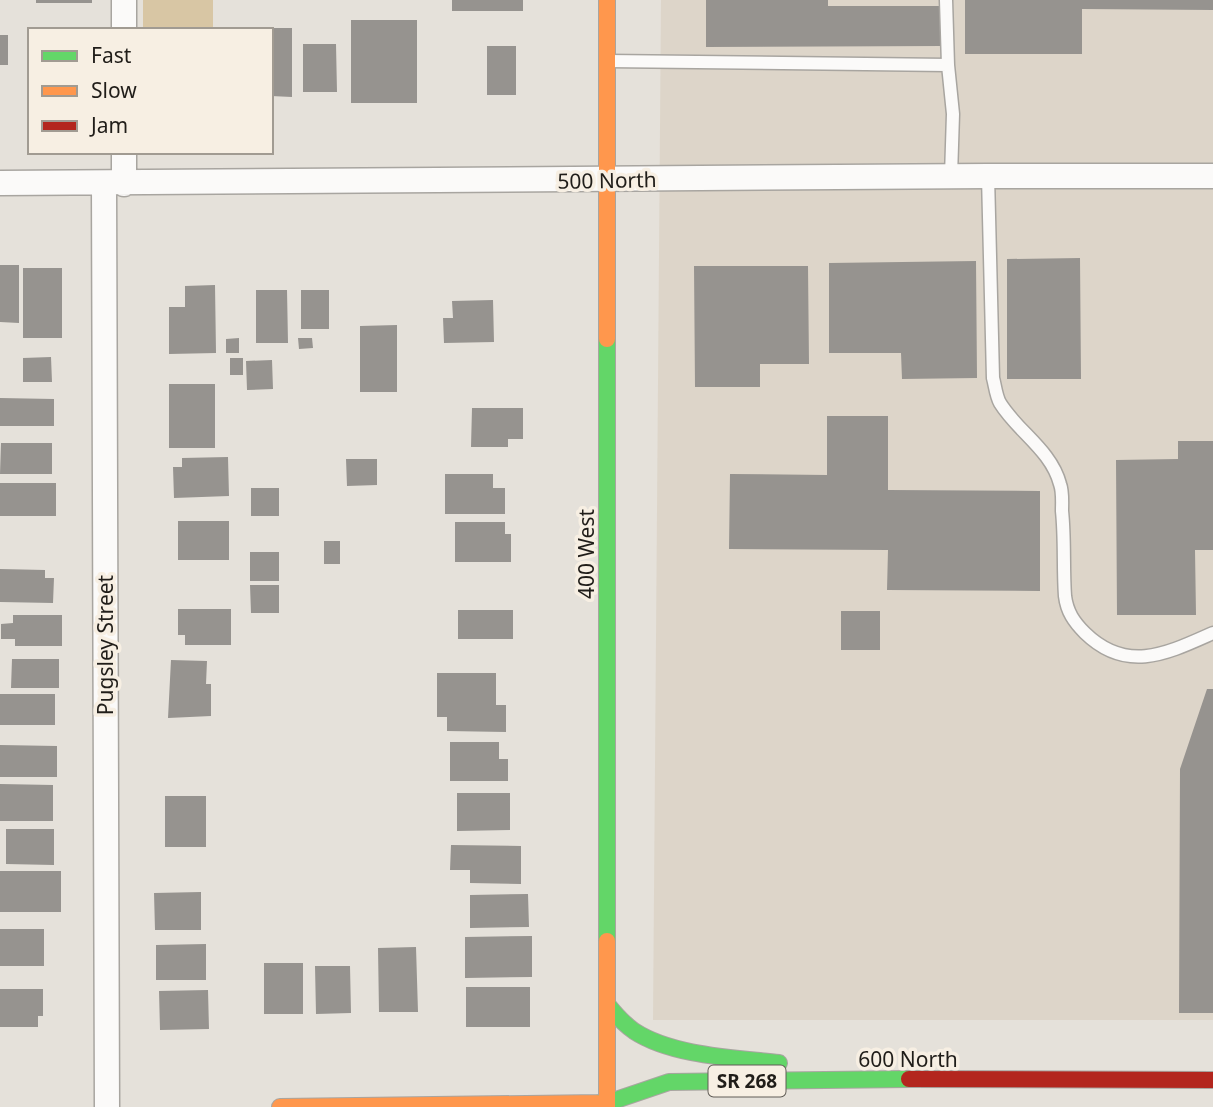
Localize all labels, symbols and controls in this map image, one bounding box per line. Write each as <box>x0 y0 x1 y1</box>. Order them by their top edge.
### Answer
legend <box>28 28 273 154</box>
text: Fast <box>91 41 132 69</box>
text: Slow <box>91 76 137 104</box>
text: Jam <box>89 111 128 139</box>
street label: 500 North <box>557 165 657 195</box>
street label: 400 West <box>572 509 600 599</box>
street label: Pugsley Street <box>91 574 119 715</box>
street label: 600 North <box>858 1045 958 1073</box>
road number: SR 268 <box>708 1065 786 1096</box>

